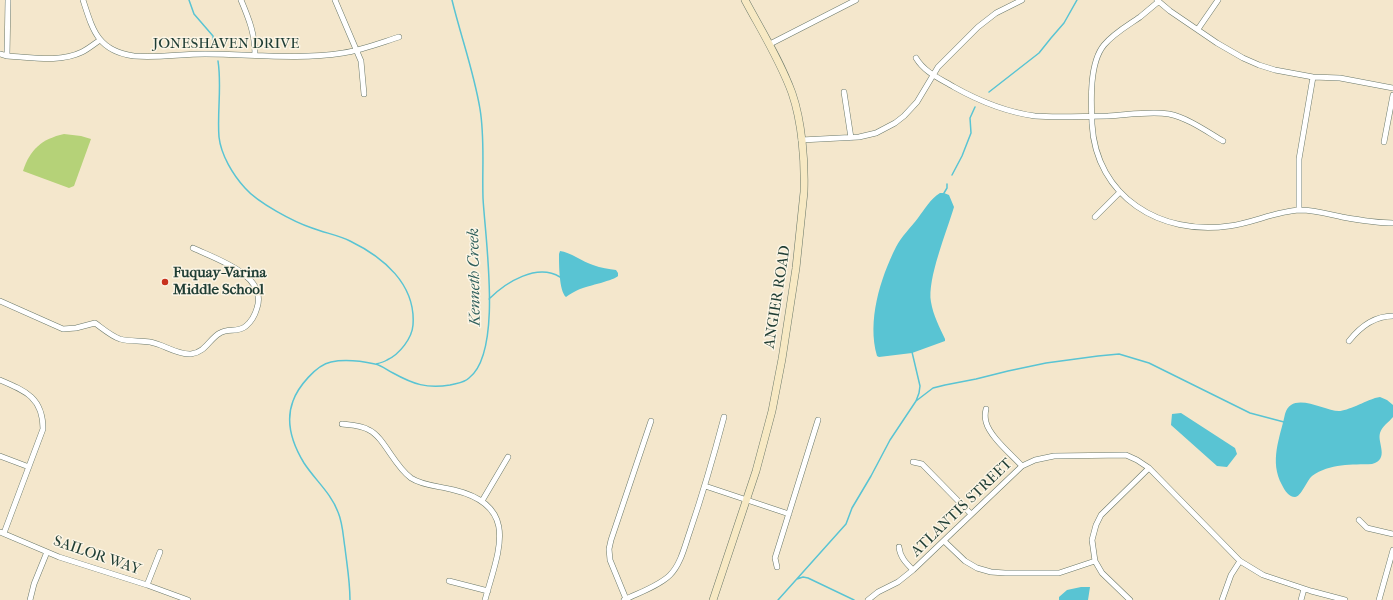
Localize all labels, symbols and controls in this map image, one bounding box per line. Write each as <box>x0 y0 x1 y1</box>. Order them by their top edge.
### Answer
street label: JONESHAVEN DRIVE <box>153 35 299 53</box>
water label: Kenneth Creek <box>465 228 485 326</box>
street label: ANGIER ROAD <box>761 244 795 350</box>
place label: Fuquay-Varina Middle School <box>173 264 267 299</box>
marker: Fuquay-Varina Middle School <box>160 277 170 287</box>
street label: ATLANTIS STREET <box>908 455 1016 561</box>
street label: SAILOR WAY <box>51 533 143 579</box>

